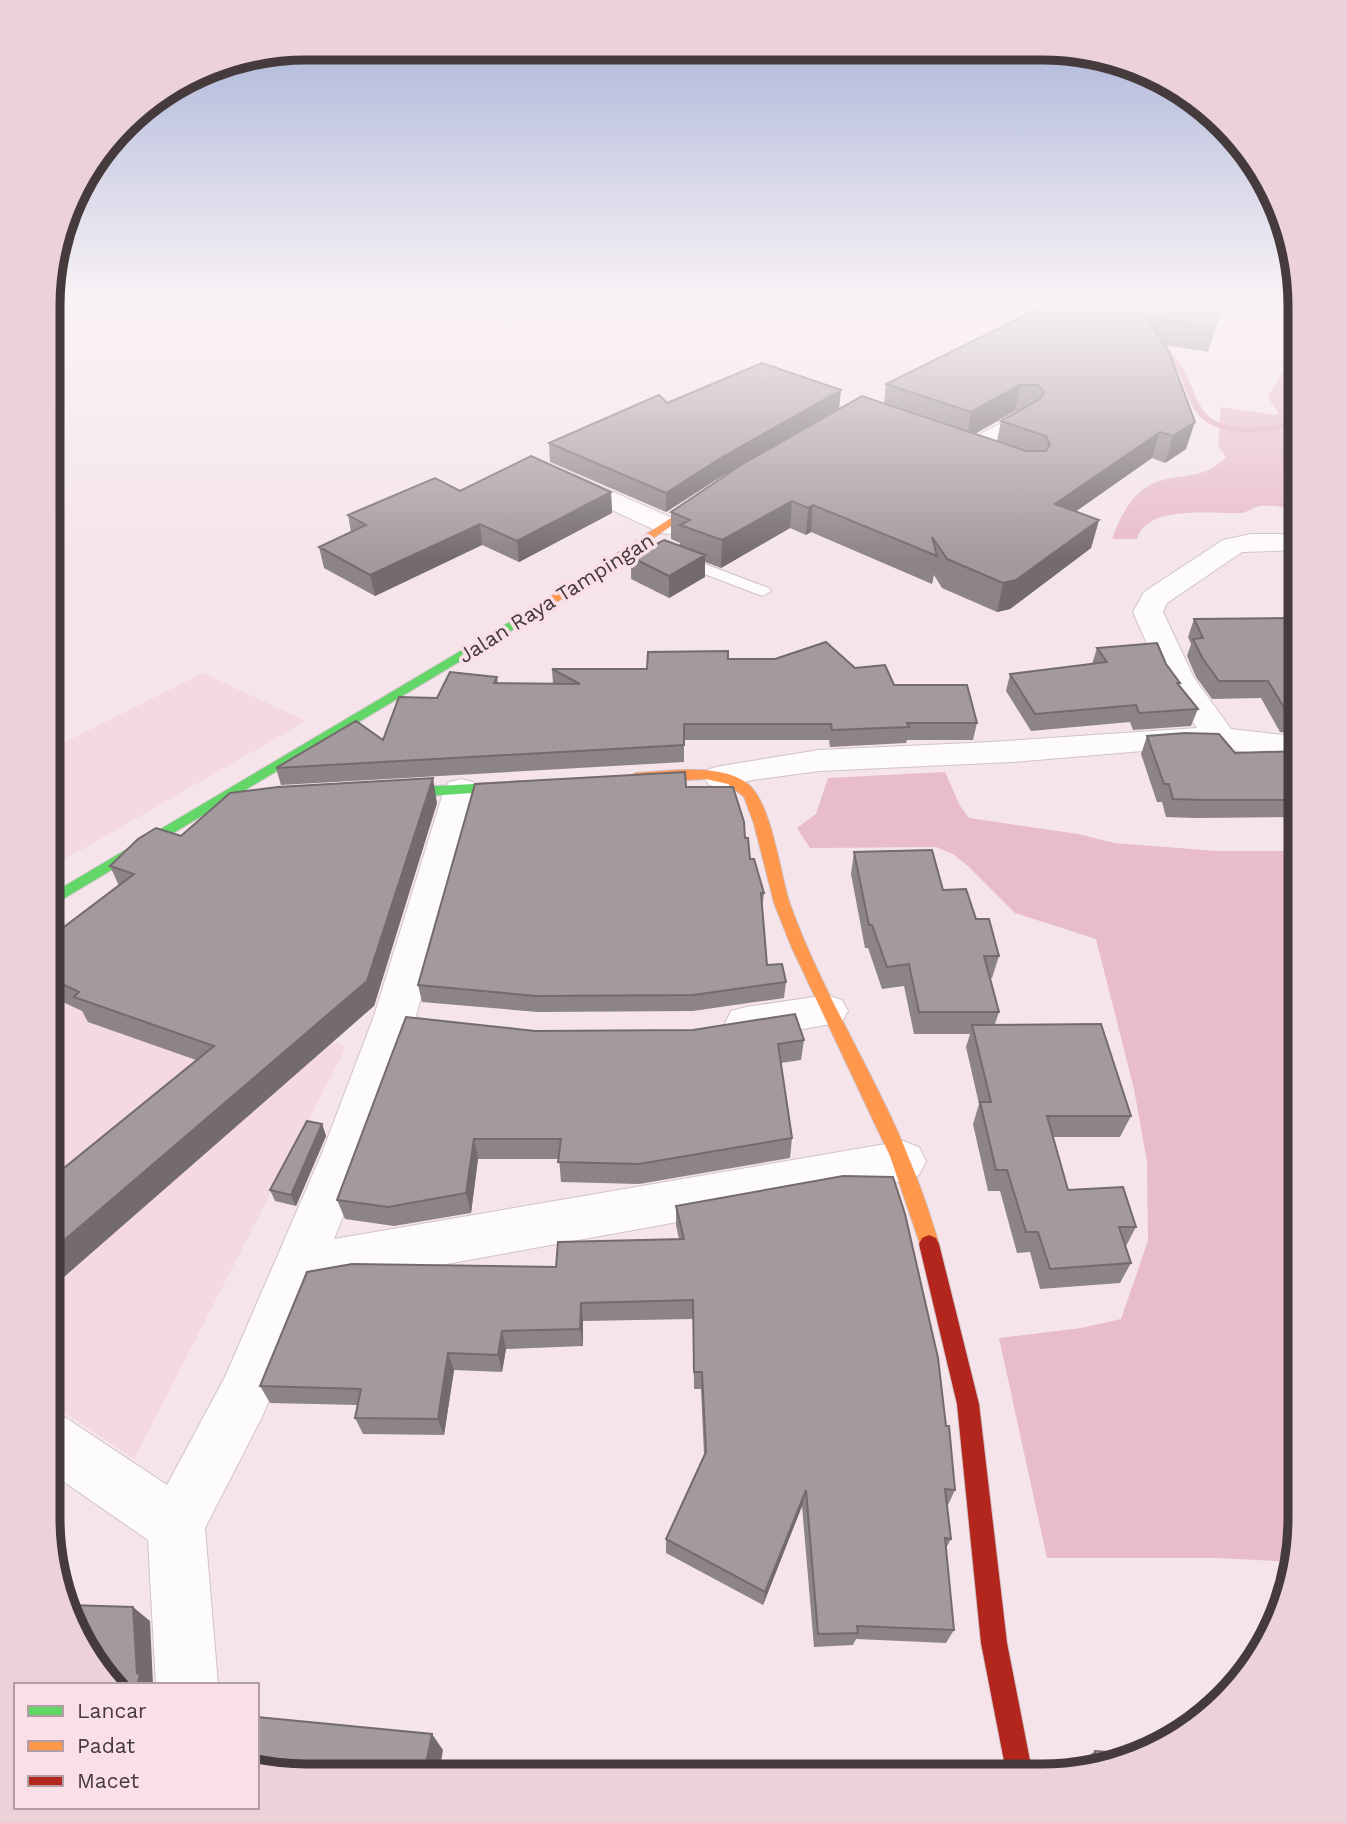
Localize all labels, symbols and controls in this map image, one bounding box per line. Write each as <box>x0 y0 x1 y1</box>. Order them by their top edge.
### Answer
street label: Jalan Raya Tampingan <box>453 527 658 668</box>
legend <box>14 1683 259 1809</box>
text: Lancar <box>77 1698 147 1723</box>
text: Padat <box>77 1733 135 1758</box>
text: Macet <box>77 1768 139 1793</box>

